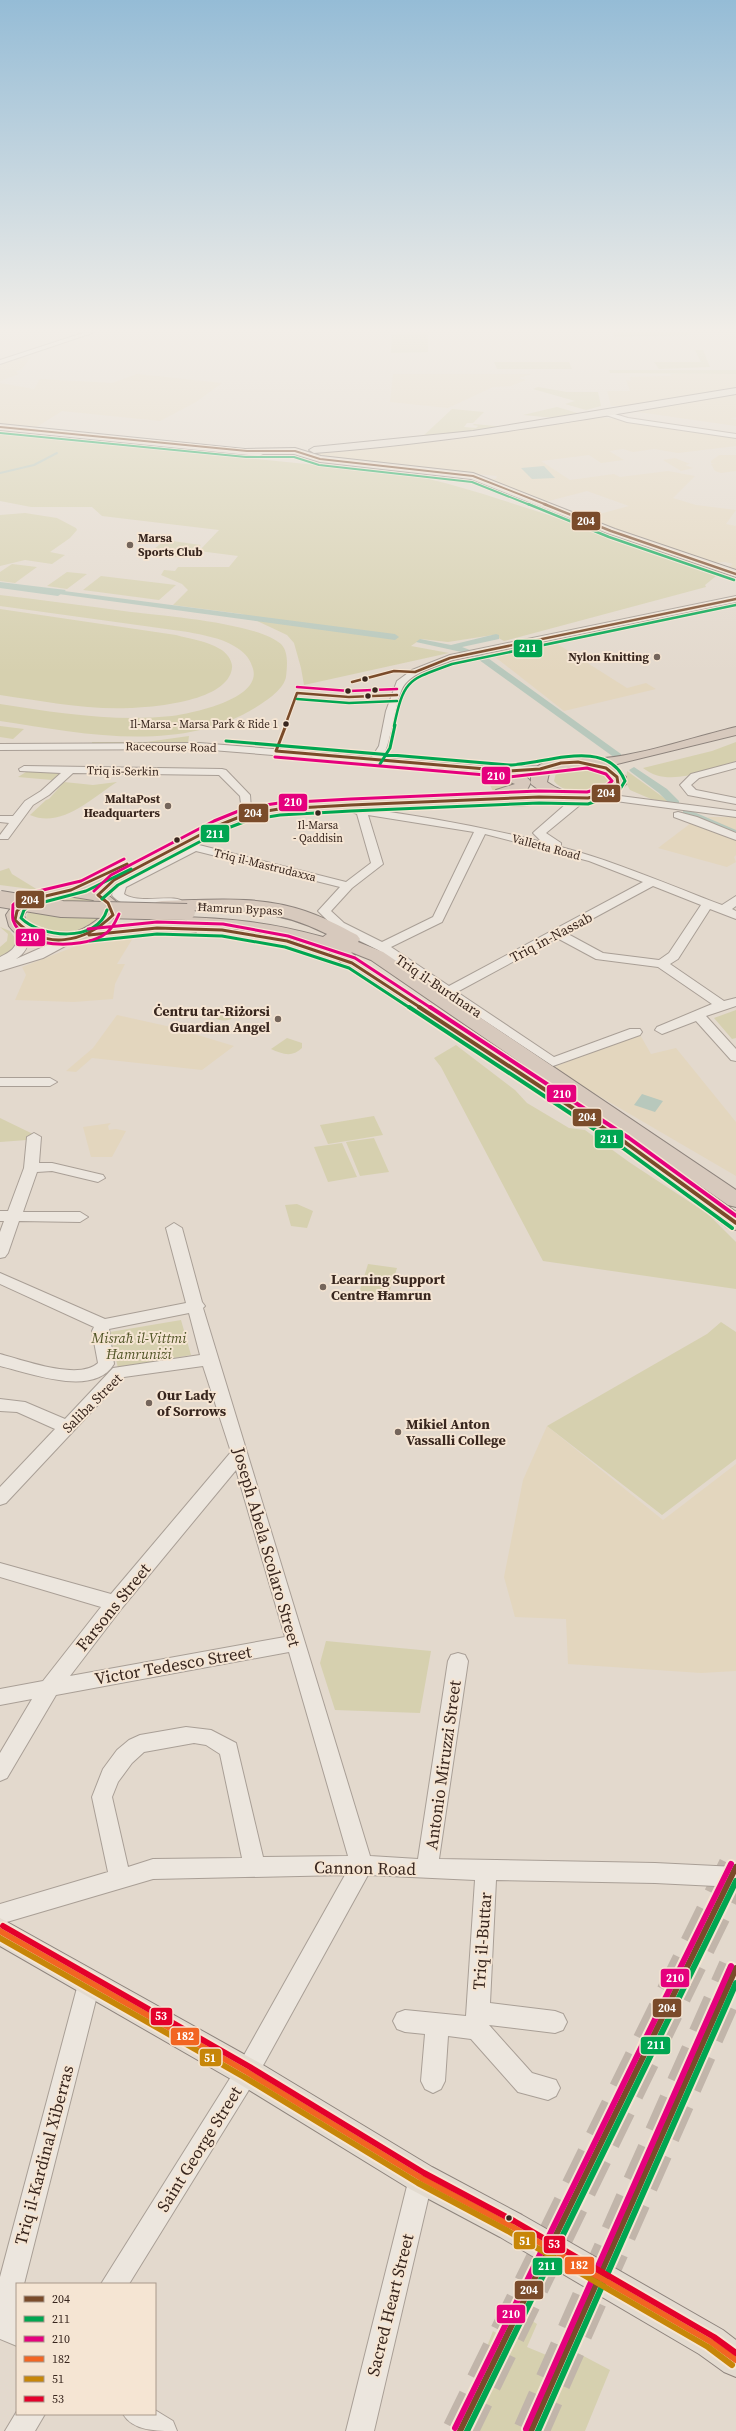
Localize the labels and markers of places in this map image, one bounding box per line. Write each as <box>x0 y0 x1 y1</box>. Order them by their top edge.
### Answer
place label: Marsa Sports Club <box>138 530 203 560</box>
marker: Marsa Sports Club <box>125 540 135 550</box>
place label: Nylon Knitting <box>568 649 649 665</box>
marker: Nylon Knitting <box>652 652 662 662</box>
unlabelled marker <box>360 674 370 684</box>
unlabelled marker <box>370 685 380 695</box>
unlabelled marker <box>343 686 353 696</box>
unlabelled marker <box>363 691 373 701</box>
place label: Il-Marsa - Marsa Park & Ride 1 <box>130 717 278 732</box>
marker: Il-Marsa - Marsa Park & Ride 1 <box>281 719 291 729</box>
place label: MaltaPost Headquarters <box>84 791 161 821</box>
marker: MaltaPost Headquarters <box>163 801 173 811</box>
marker: Il-Marsa - Qaddisin <box>313 808 323 818</box>
place label: Il-Marsa - Qaddisin <box>293 818 343 846</box>
unlabelled marker <box>172 835 182 845</box>
place label: Ċentru tar-Riżorsi Guardian Angel <box>154 1001 271 1037</box>
marker: Ċentru tar-Riżorsi Guardian Angel <box>273 1014 283 1024</box>
place label: Learning Support Centre Ħamrun <box>331 1269 446 1305</box>
marker: Learning Support Centre Ħamrun <box>318 1282 328 1292</box>
place label: Our Lady of Sorrows <box>157 1385 227 1421</box>
marker: Our Lady of Sorrows <box>144 1398 154 1408</box>
place label: Mikiel Anton Vassalli College <box>406 1414 506 1450</box>
marker: Mikiel Anton Vassalli College <box>393 1427 403 1437</box>
unlabelled marker <box>504 2213 514 2223</box>

